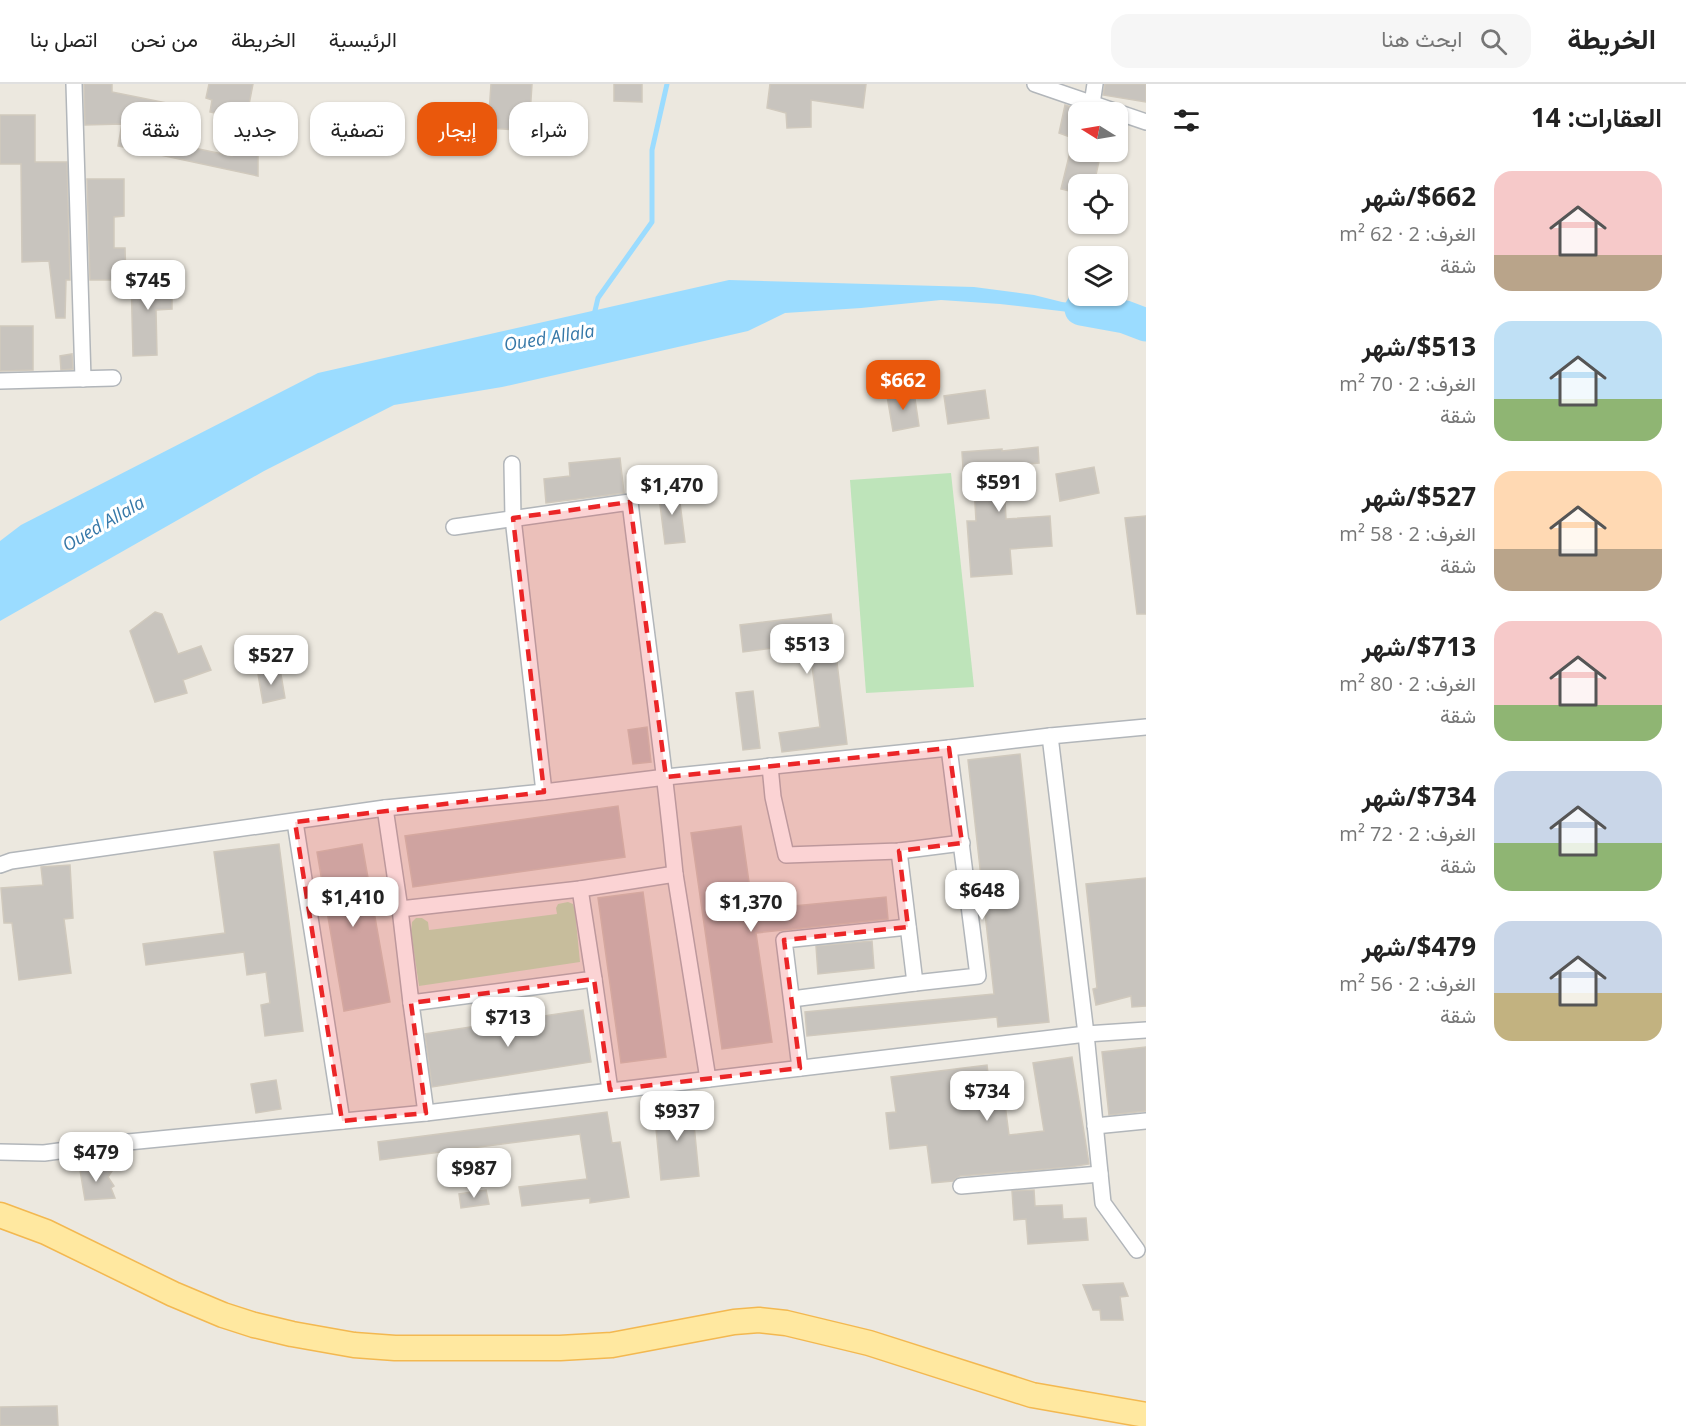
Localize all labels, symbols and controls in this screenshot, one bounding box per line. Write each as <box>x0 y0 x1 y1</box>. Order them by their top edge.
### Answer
search box <box>1111 14 1531 68</box>
text: الخريطة <box>1567 19 1656 57</box>
text: ابحث هنا <box>1381 23 1462 53</box>
text: اتصل بنا <box>30 25 98 53</box>
text: من نحن <box>131 25 198 53</box>
text: الخريطة <box>231 25 296 53</box>
text: الرئيسية <box>329 25 397 53</box>
icon: search <box>1477 25 1510 58</box>
text: العقارات: 14 <box>1531 99 1662 135</box>
chip: شقة <box>121 102 201 156</box>
chip: جديد <box>213 102 298 156</box>
chip: تصفية <box>310 102 405 156</box>
chip: إيجار <box>417 102 497 156</box>
chip: شراء <box>509 102 588 156</box>
north arrow <box>1068 102 1128 162</box>
map controls <box>1068 102 1128 306</box>
icon: filters <box>1170 104 1203 137</box>
button: locate <box>1068 174 1128 234</box>
text: $662/شهر <box>1362 178 1476 214</box>
icon: home <box>1542 195 1614 267</box>
text: الغرف: 2 · 62 m² <box>1339 220 1476 247</box>
button: layers <box>1068 246 1128 306</box>
text: شقة <box>1440 252 1476 279</box>
pin: $745 <box>112 260 184 311</box>
text: $745 <box>125 266 171 293</box>
water label: Oued Allala <box>502 318 596 356</box>
text: $513/شهر <box>1362 328 1476 364</box>
icon: home <box>1542 345 1614 417</box>
pin: $662 <box>867 360 939 411</box>
text: $662 <box>880 366 926 393</box>
text: الغرف: 2 · 70 m² <box>1339 370 1476 397</box>
text: شقة <box>1440 402 1476 429</box>
pin: $591 <box>963 462 1035 513</box>
pin: $1,470 <box>623 465 721 516</box>
text: $591 <box>976 468 1022 495</box>
text: $1,470 <box>641 471 703 498</box>
text: $527/شهر <box>1362 478 1476 514</box>
water label: Oued Allala <box>57 490 149 556</box>
icon: home <box>1542 495 1614 567</box>
text: الغرف: 2 · 58 m² <box>1339 520 1476 547</box>
text: شقة <box>1440 552 1476 579</box>
pin: $513 <box>771 624 843 675</box>
text: $713/شهر <box>1362 628 1476 664</box>
text: $513 <box>784 630 830 657</box>
pin: $527 <box>235 635 307 686</box>
text: $527 <box>248 641 294 668</box>
icon: home <box>1542 645 1614 717</box>
text: الغرف: 2 · 80 m² <box>1339 670 1476 697</box>
text: شقة <box>1440 702 1476 729</box>
text: $734/شهر <box>1362 778 1476 814</box>
icon: home <box>1542 795 1614 867</box>
text: الغرف: 2 · 72 m² <box>1339 820 1476 847</box>
text: شقة <box>1440 852 1476 879</box>
pin: $648 <box>946 870 1018 921</box>
text: $648 <box>959 876 1005 903</box>
pin: $1,410 <box>304 877 402 928</box>
pin: $1,370 <box>702 882 800 933</box>
text: $1,410 <box>322 883 384 910</box>
text: $1,370 <box>720 888 782 915</box>
text: $479/شهر <box>1362 928 1476 964</box>
icon: home <box>1542 945 1614 1017</box>
text: الغرف: 2 · 56 m² <box>1339 970 1476 997</box>
pin: $713 <box>472 997 544 1048</box>
text: شقة <box>1440 1002 1476 1029</box>
text: $713 <box>485 1003 531 1030</box>
pin: $734 <box>951 1071 1023 1122</box>
text: $734 <box>964 1077 1010 1104</box>
pin: $937 <box>641 1091 713 1142</box>
text: $937 <box>654 1097 700 1124</box>
pin: $479 <box>60 1132 132 1183</box>
text: $479 <box>73 1138 119 1165</box>
pin: $987 <box>438 1148 510 1199</box>
text: $987 <box>451 1154 497 1181</box>

